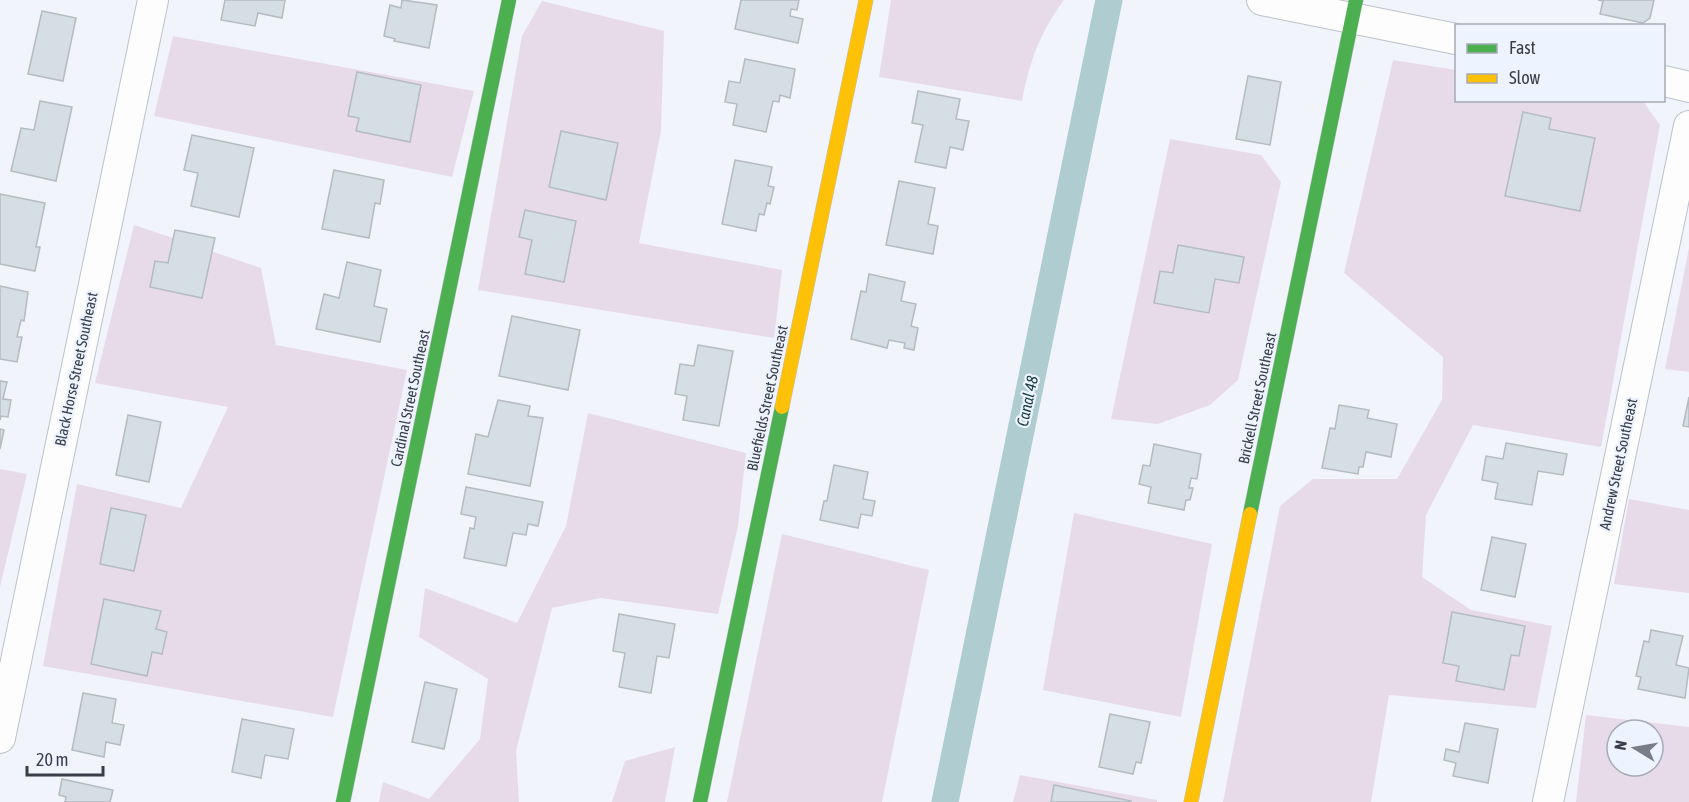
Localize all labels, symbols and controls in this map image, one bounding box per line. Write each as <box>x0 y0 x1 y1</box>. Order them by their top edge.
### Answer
legend <box>1455 24 1665 102</box>
text: Fast <box>1509 37 1536 58</box>
text: Slow <box>1509 67 1540 88</box>
street label: Black Horse Street Southeast <box>51 290 101 448</box>
street label: Bluefields Street Southeast <box>743 324 791 472</box>
street label: Cardinal Street Southeast <box>387 328 433 468</box>
street label: Brickell Street Southeast <box>1235 331 1279 465</box>
water label: Canal 48 <box>1013 374 1041 428</box>
street label: Andrew Street Southeast <box>1596 397 1640 531</box>
north arrow <box>1605 718 1665 778</box>
scale bar <box>27 739 104 777</box>
text: N <box>1611 739 1630 751</box>
text: 20 m <box>36 749 68 770</box>

